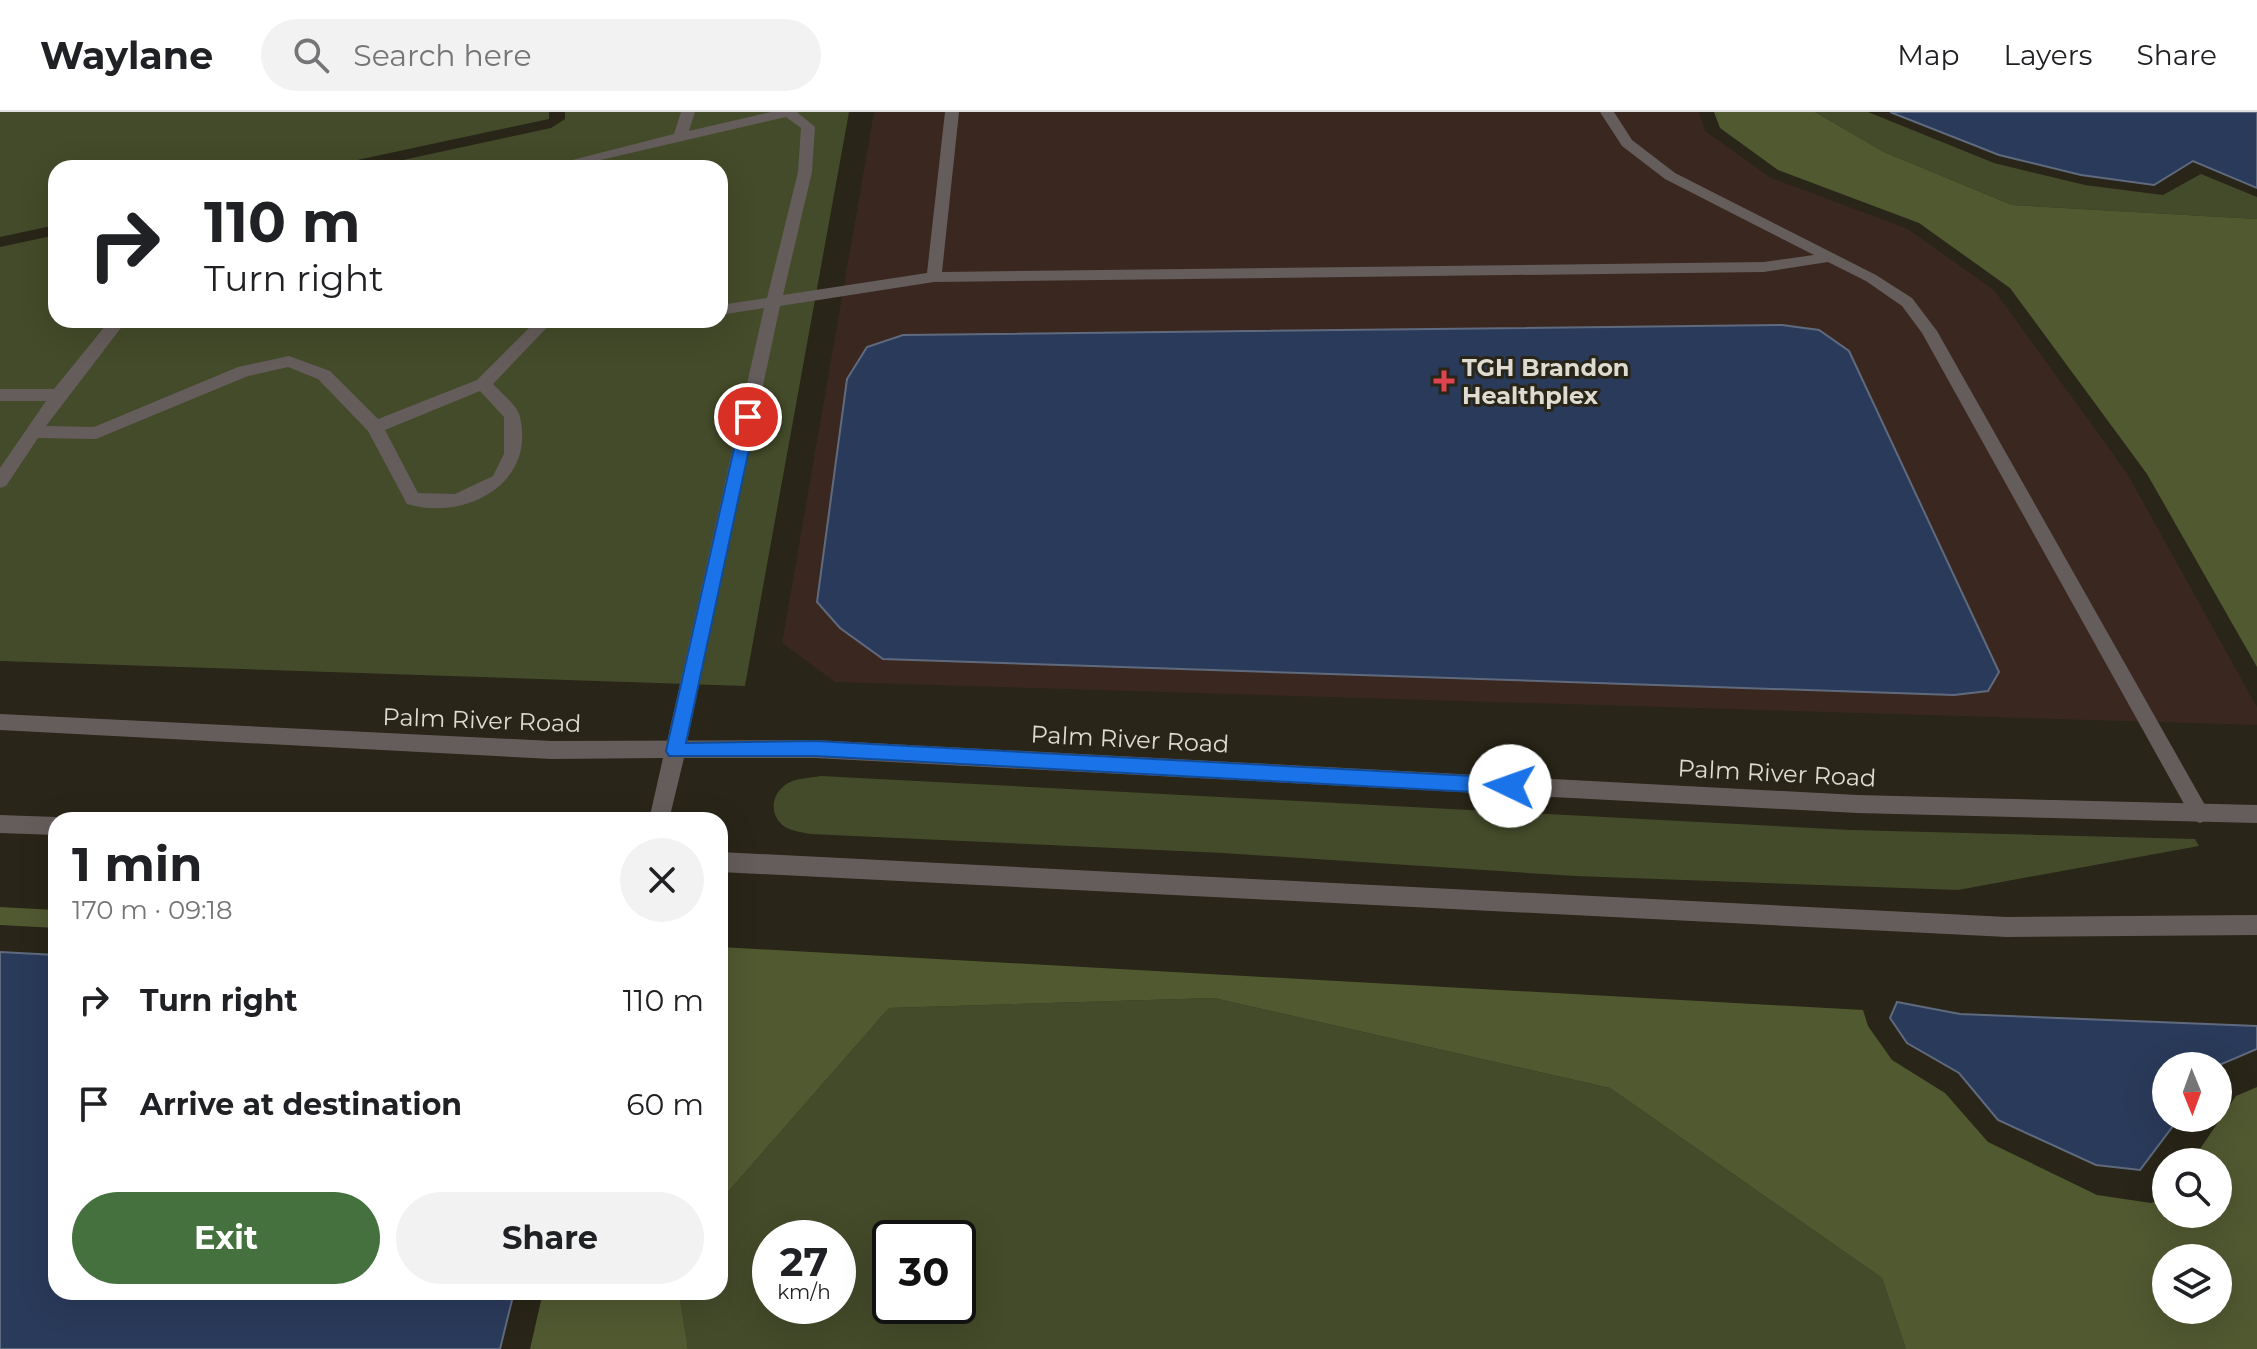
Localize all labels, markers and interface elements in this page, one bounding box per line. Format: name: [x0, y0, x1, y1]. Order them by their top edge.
search box: [261, 19, 821, 91]
text: Waylane: [40, 32, 213, 79]
icon: search: [289, 33, 333, 77]
text: Search here: [353, 37, 532, 74]
text: Map: [1897, 38, 1960, 72]
text: Layers: [2004, 38, 2093, 72]
text: Share: [2137, 38, 2217, 72]
text: 110 m: [204, 188, 361, 256]
icon: right: [72, 192, 176, 296]
text: Turn right: [204, 256, 384, 300]
place label: TGH Brandon Healthplex: [1462, 353, 1629, 410]
marker: TGH Brandon Healthplex: [1433, 370, 1455, 392]
pin: [714, 383, 782, 451]
icon: arrive: [726, 395, 770, 439]
street label: Palm River Road: [382, 702, 582, 738]
street label: Palm River Road: [1030, 719, 1230, 759]
position arrow: [1468, 744, 1552, 828]
street label: Palm River Road: [1677, 753, 1877, 793]
text: 1 min: [72, 835, 202, 893]
button: close: [620, 838, 704, 922]
text: 170 m · 09:18: [72, 894, 233, 926]
icon: right: [72, 978, 116, 1022]
text: Turn right: [140, 982, 297, 1019]
text: 110 m: [623, 982, 704, 1019]
north arrow: [2152, 1052, 2232, 1132]
map controls: [2152, 1052, 2232, 1324]
icon: arrive: [72, 1082, 116, 1126]
text: Arrive at destination: [140, 1086, 462, 1123]
text: 60 m: [626, 1086, 704, 1123]
button: search: [2152, 1148, 2232, 1228]
button: Exit: [72, 1192, 380, 1284]
button: Share: [396, 1192, 704, 1284]
speed limit sign: 30: [872, 1220, 976, 1324]
text: 27: [780, 1237, 828, 1286]
button: layers: [2152, 1244, 2232, 1324]
text: km/h: [777, 1280, 831, 1304]

